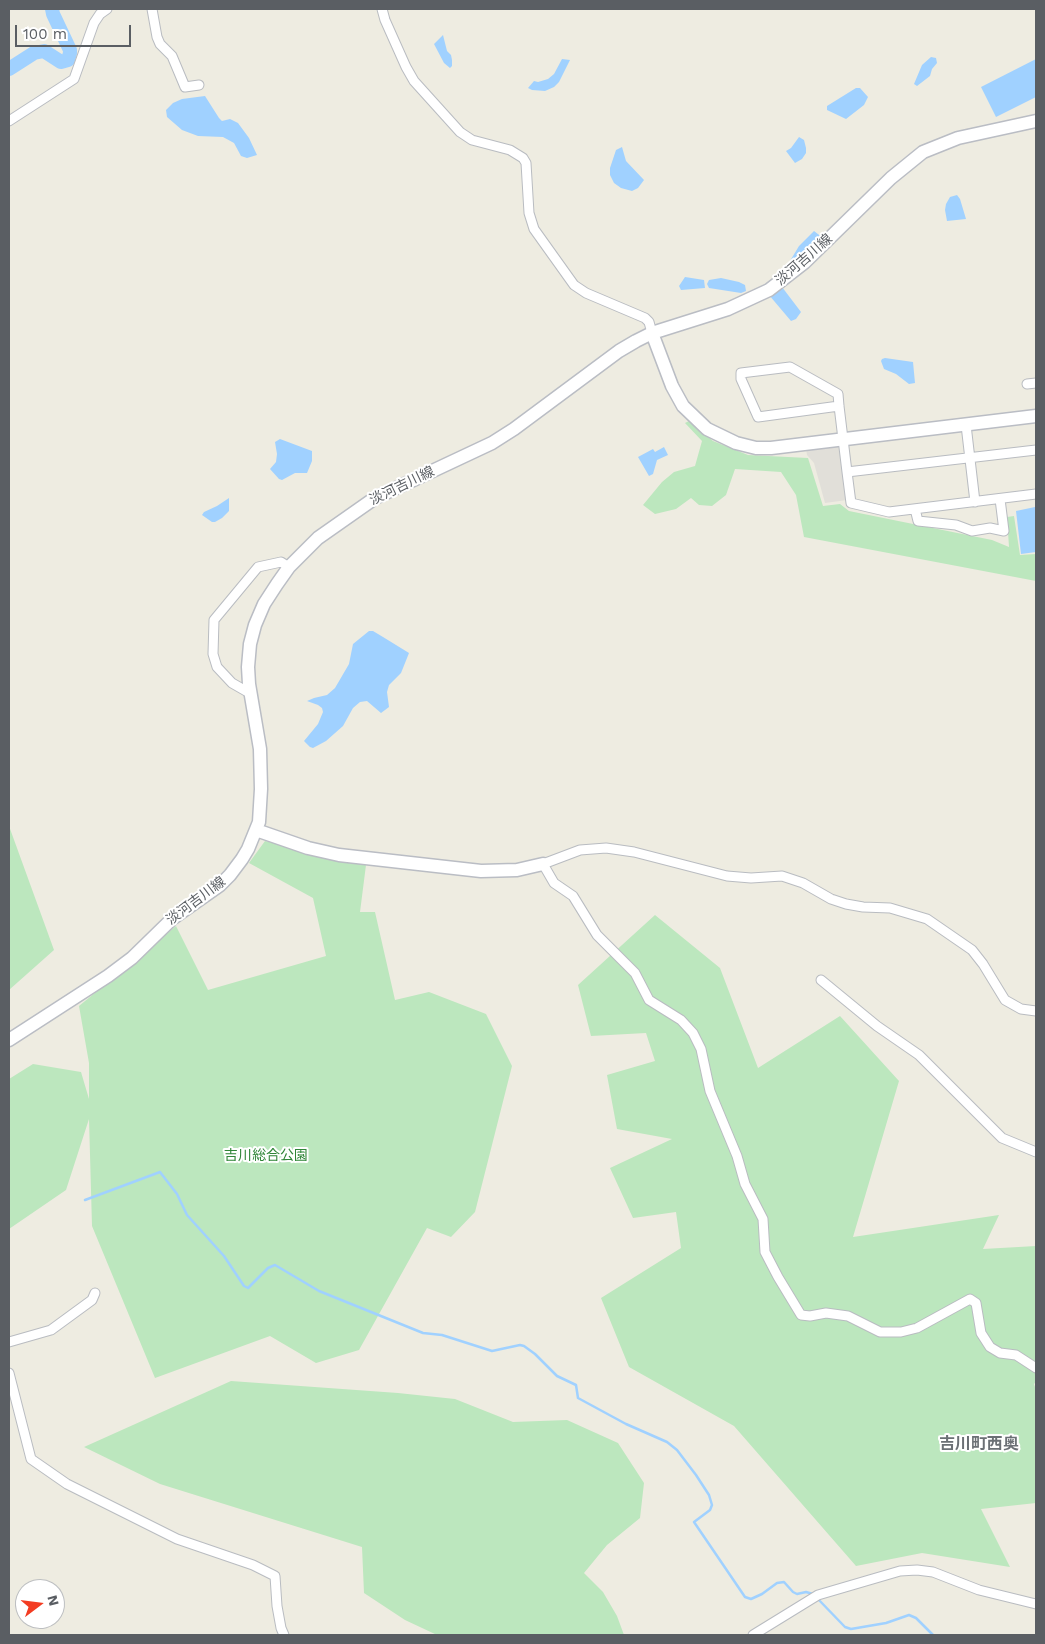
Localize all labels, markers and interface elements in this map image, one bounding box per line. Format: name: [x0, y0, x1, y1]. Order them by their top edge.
scale bar: [18, 15, 134, 47]
text: 100 m: [23, 25, 67, 43]
street label: 淡河吉川線: [772, 231, 836, 289]
street label: 淡河吉川線: [367, 463, 437, 509]
street label: 淡河吉川線: [163, 873, 229, 929]
park label: 吉川総合公園: [224, 1148, 308, 1164]
district label: 吉川町西奥: [939, 1434, 1019, 1454]
north arrow: [15, 1579, 65, 1629]
text: N: [44, 1593, 63, 1607]

